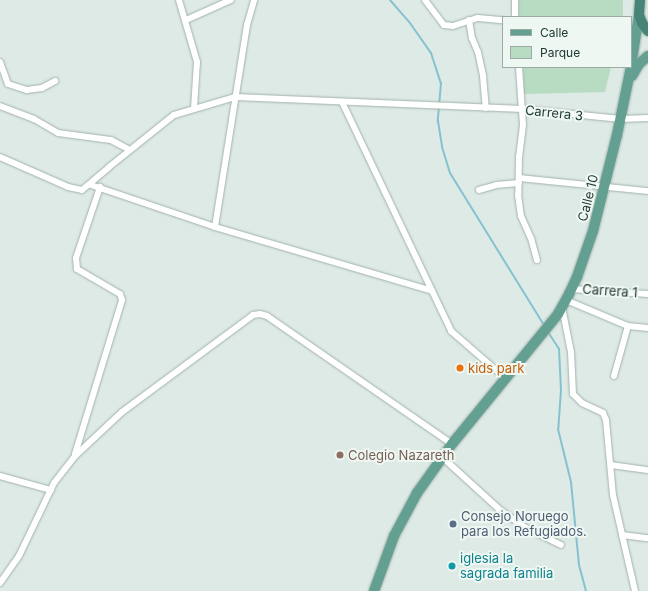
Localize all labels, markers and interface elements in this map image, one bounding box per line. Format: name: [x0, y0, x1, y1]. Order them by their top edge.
legend: [502, 16, 632, 68]
text: Calle: [540, 25, 568, 40]
text: Parque: [540, 45, 580, 60]
street label: Carrera 3: [524, 102, 584, 124]
street label: Calle 10: [575, 173, 601, 223]
street label: Carrera 1: [582, 281, 638, 301]
place label: kids park: [468, 360, 524, 376]
marker: kids park: [455, 363, 465, 373]
place label: Colegio Nazareth: [348, 447, 454, 463]
marker: Colegio Nazareth: [335, 450, 345, 460]
place label: Consejo Noruego para los Refugiados.: [461, 509, 587, 540]
marker: Consejo Noruego para los Refugiados.: [448, 519, 458, 529]
place label: iglesia la sagrada familia: [460, 551, 553, 582]
marker: iglesia la sagrada familia: [447, 561, 457, 571]

